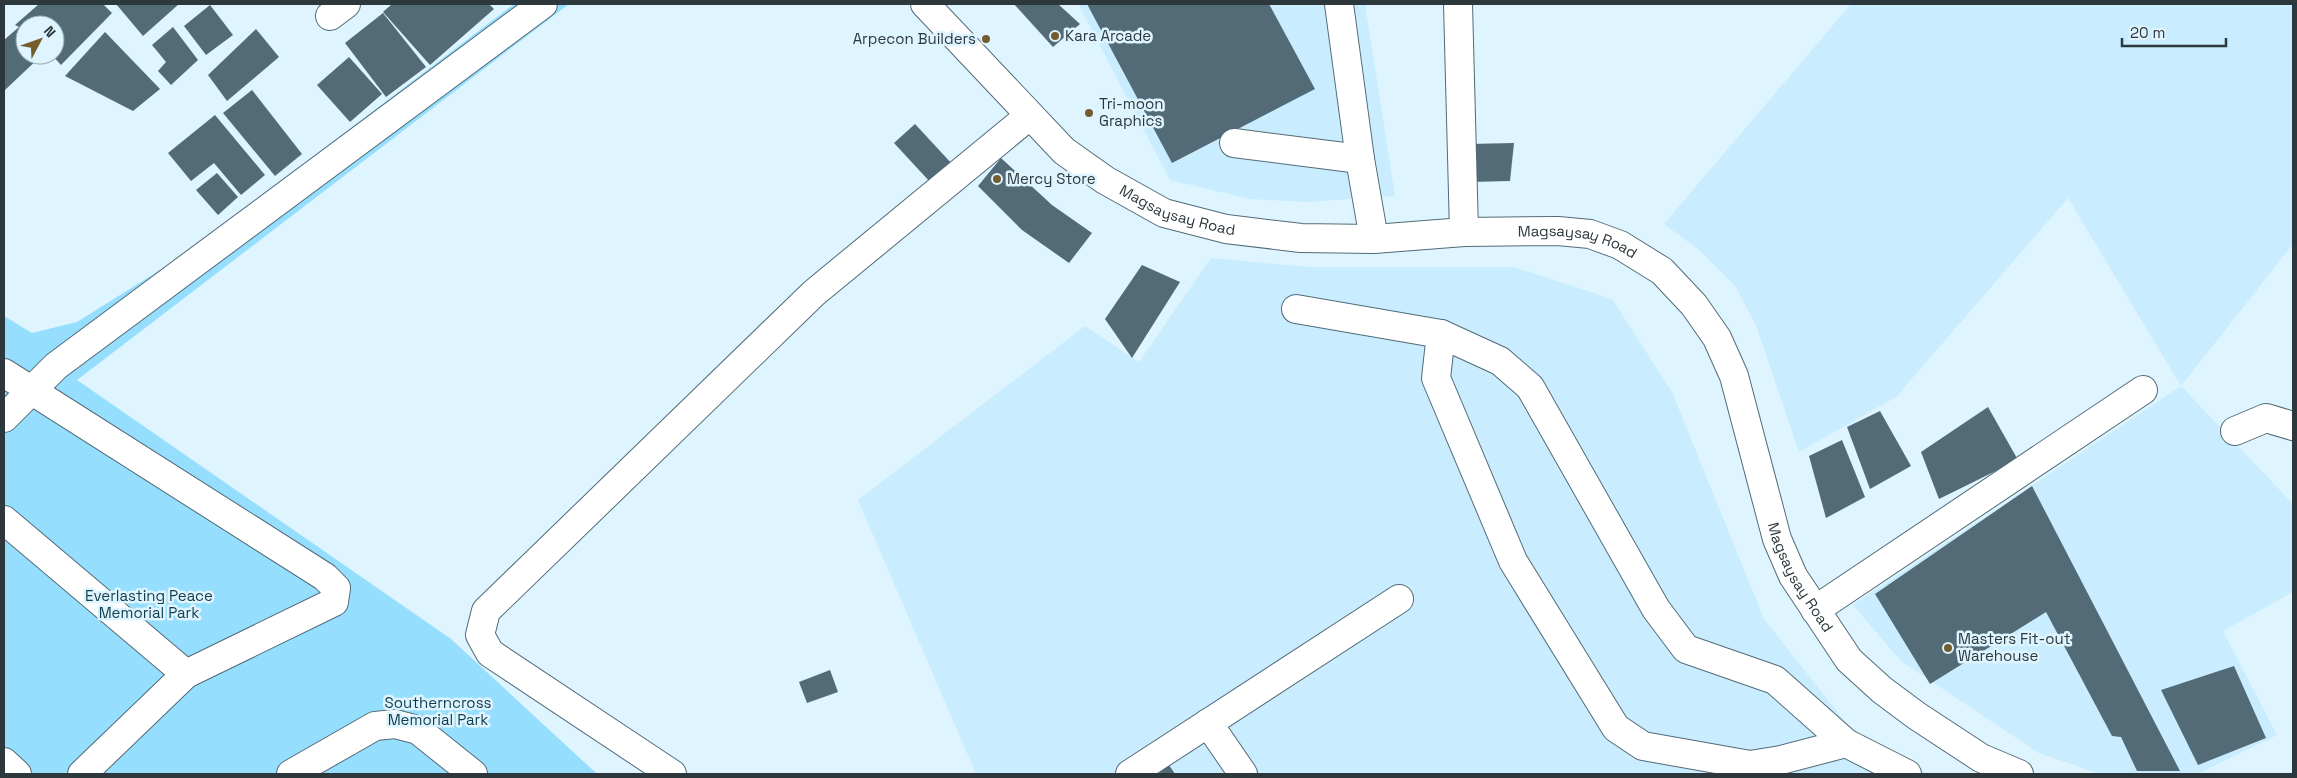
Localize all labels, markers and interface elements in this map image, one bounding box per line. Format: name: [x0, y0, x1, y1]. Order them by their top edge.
north arrow: [15, 15, 65, 65]
scale bar: [2122, 15, 2226, 47]
text: N: [40, 22, 60, 41]
text: 20 m: [2130, 23, 2165, 42]
place label: Kara Arcade: [1065, 26, 1151, 45]
place label: Arpecon Builders: [853, 29, 976, 48]
marker: Kara Arcade: [1049, 30, 1061, 42]
marker: Arpecon Builders: [980, 33, 992, 45]
place label: Tri-moon Graphics: [1099, 94, 1163, 130]
marker: Tri-moon Graphics: [1083, 107, 1095, 119]
place label: Mercy Store: [1007, 169, 1096, 188]
marker: Mercy Store: [991, 173, 1003, 185]
street label: Magsaysay Road: [1116, 180, 1236, 239]
street label: Magsaysay Road: [1518, 221, 1641, 262]
street label: Magsaysay Road: [1764, 520, 1838, 635]
park label: Everlasting Peace Memorial Park: [85, 586, 213, 622]
place label: Masters Fit-out Warehouse: [1958, 629, 2071, 665]
marker: Masters Fit-out Warehouse: [1942, 642, 1954, 654]
park label: Southerncross Memorial Park: [385, 693, 492, 729]

